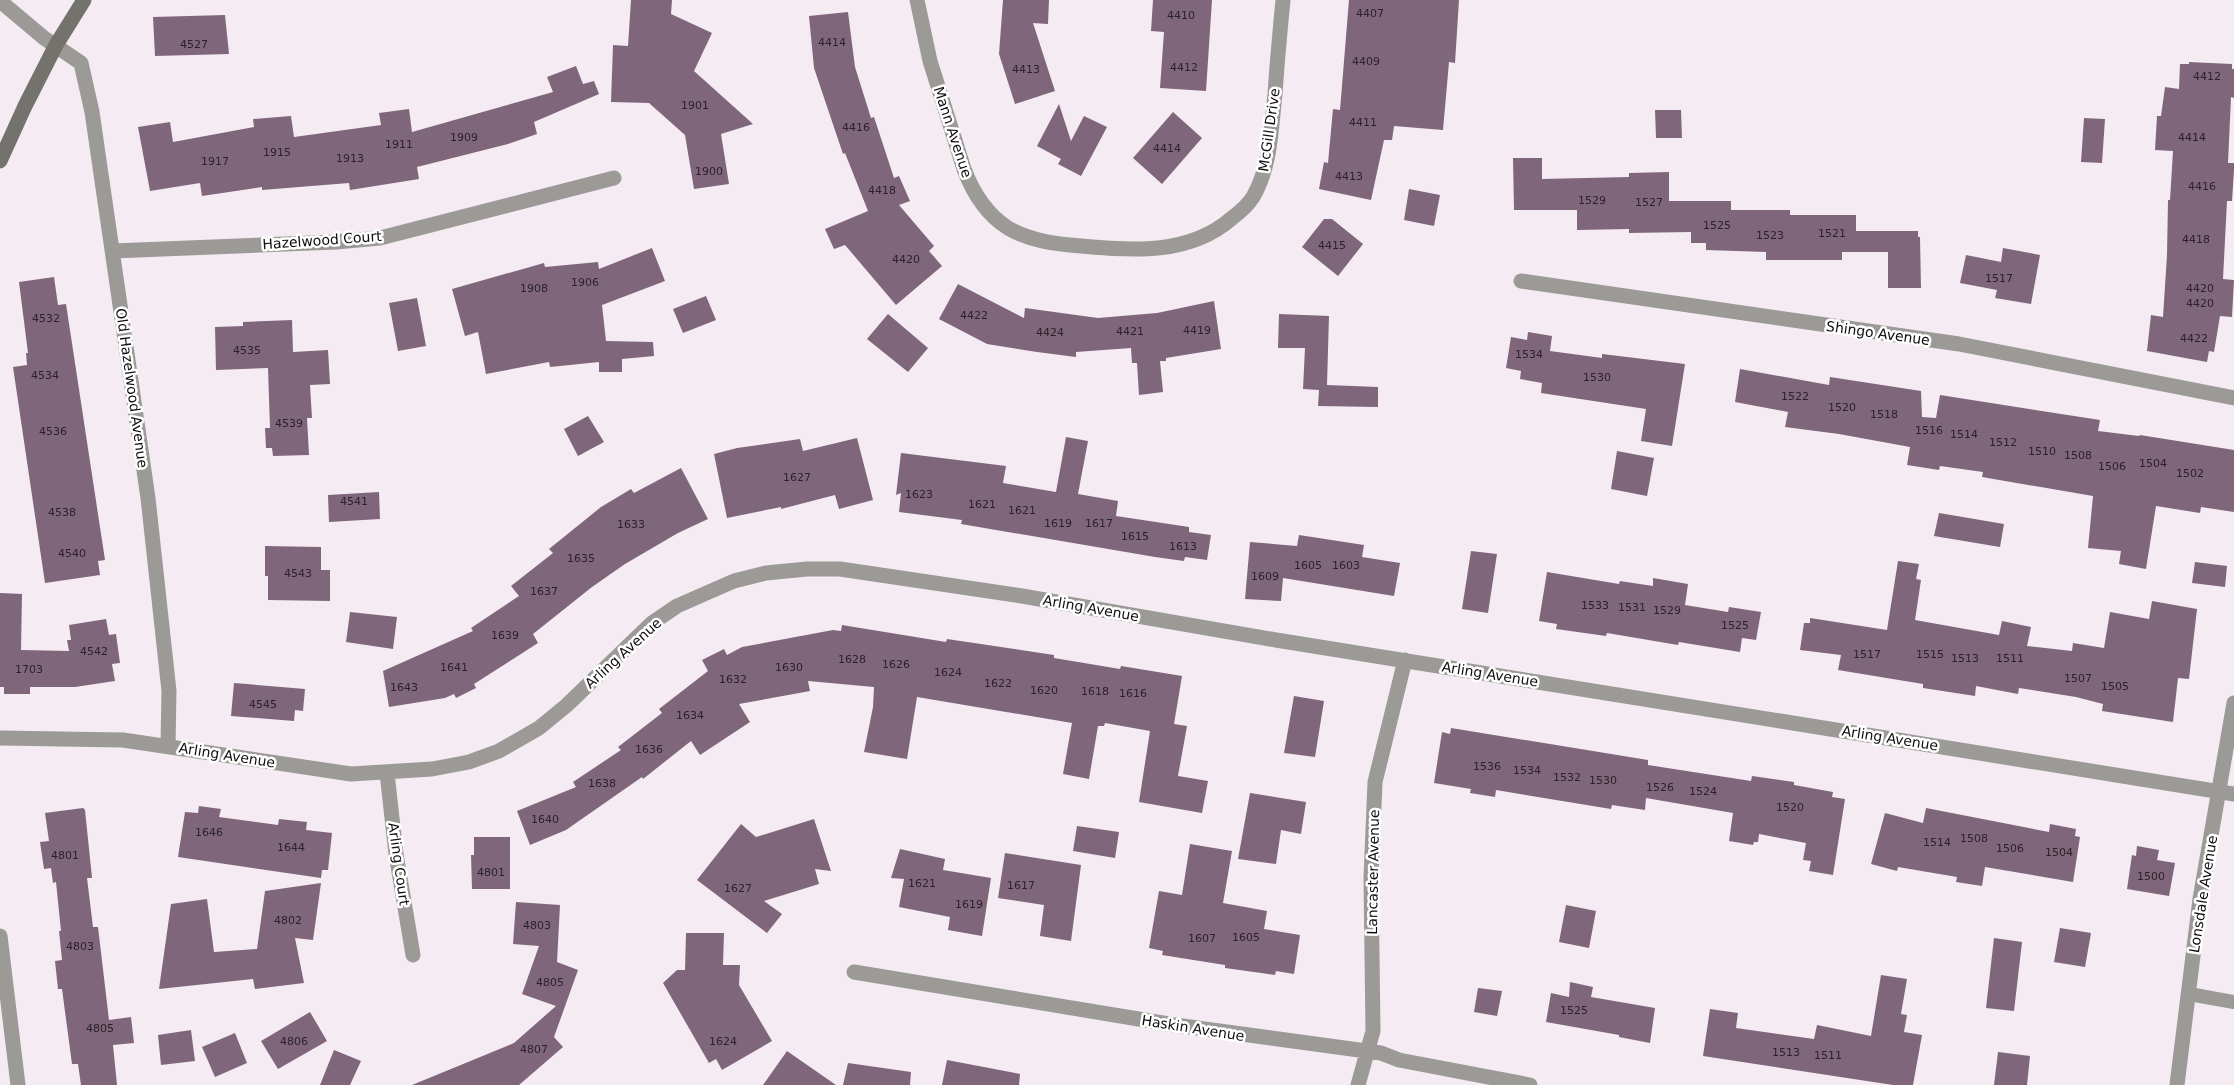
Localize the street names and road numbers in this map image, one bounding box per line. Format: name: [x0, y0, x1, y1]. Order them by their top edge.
street label: Mann Avenue: [931, 84, 975, 180]
street label: McGill Drive: [1255, 87, 1283, 173]
street label: Hazelwood Court: [262, 228, 383, 252]
street label: Old Hazelwood Avenue: [113, 307, 151, 469]
street label: Shingo Avenue: [1825, 318, 1931, 348]
street label: Arling Avenue: [1042, 592, 1140, 624]
street label: Arling Avenue: [581, 614, 665, 692]
street label: Arling Avenue: [1441, 658, 1539, 690]
street label: Arling Avenue: [1841, 722, 1939, 754]
street label: Arling Avenue: [178, 739, 276, 771]
street label: Lancaster Avenue: [1364, 809, 1382, 935]
street label: Arling Court: [385, 821, 413, 907]
street label: Lonsdale Avenue: [2186, 834, 2220, 954]
street label: Haskin Avenue: [1141, 1012, 1245, 1044]

